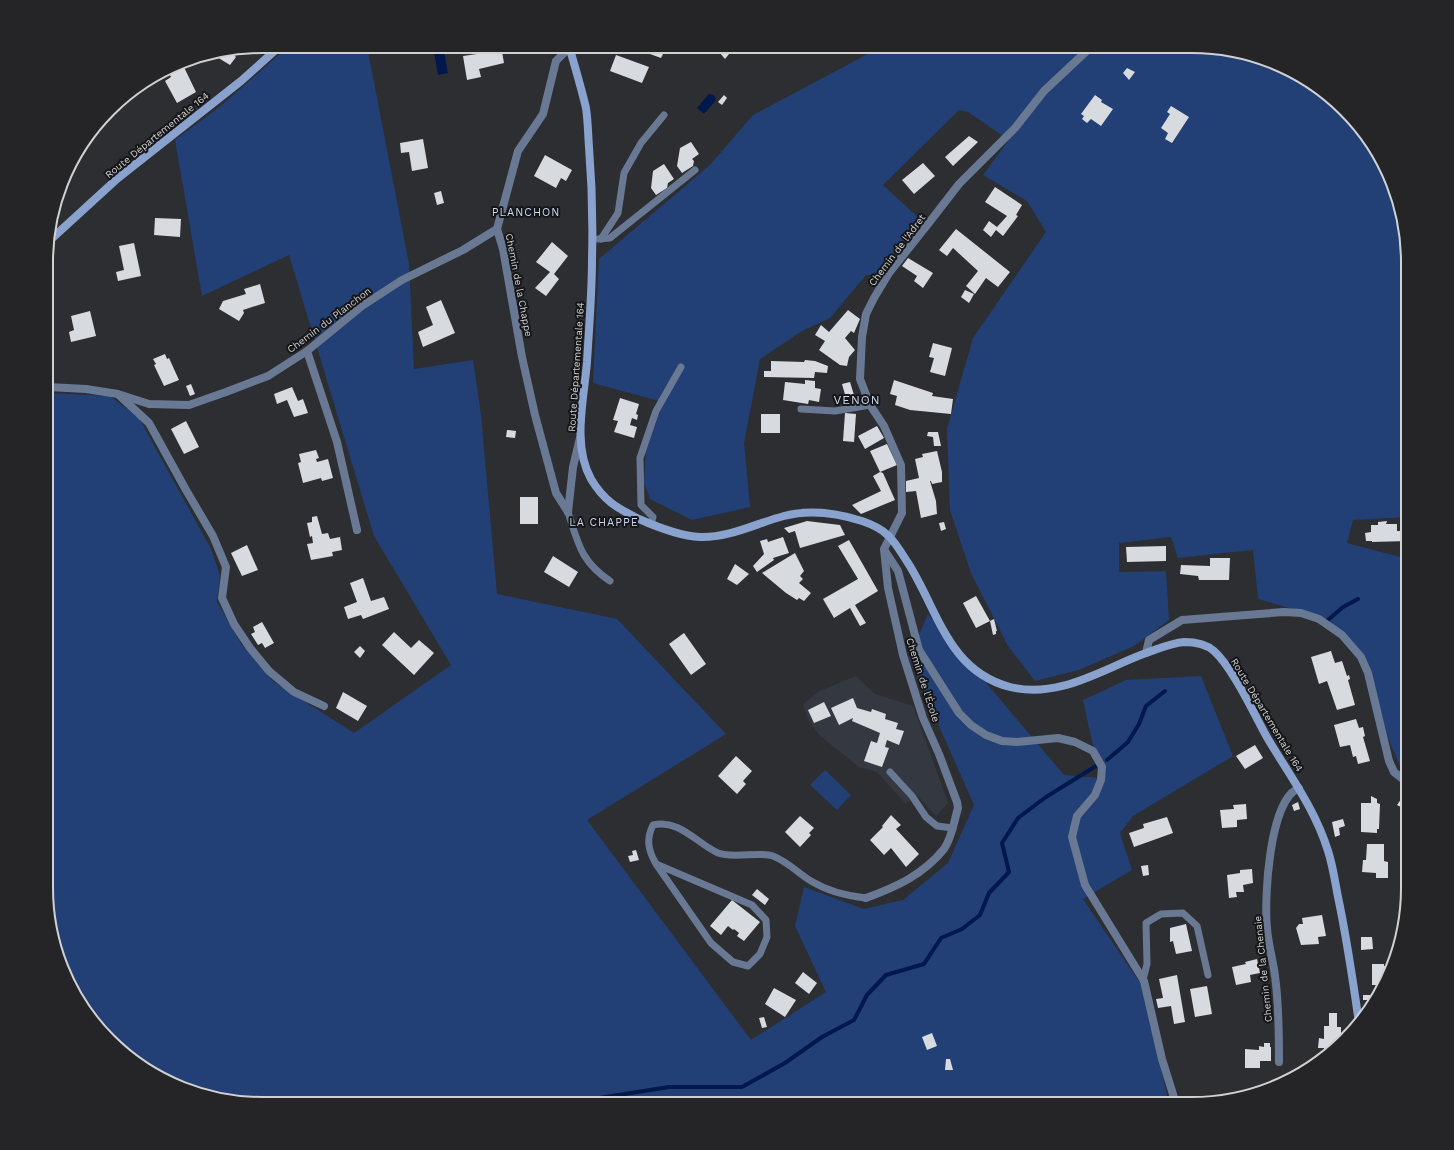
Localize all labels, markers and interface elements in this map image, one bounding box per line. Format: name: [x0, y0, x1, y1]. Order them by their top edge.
street label: Route Départementale 164: [103, 90, 211, 180]
district label: PLANCHON: [492, 206, 560, 219]
street label: Chemin de l'Adret: [867, 211, 928, 288]
street label: Chemin de la Chappe: [504, 232, 534, 338]
street label: Chemin du Planchon: [285, 285, 373, 355]
street label: Route Départementale 164: [566, 302, 586, 432]
district label: VENON: [833, 393, 881, 407]
district label: LA CHAPPE: [569, 516, 639, 529]
street label: Chemin de l'École: [904, 637, 942, 724]
street label: Route Départementale 164: [1229, 656, 1305, 774]
street label: Chemin de la Chenaie: [1252, 915, 1274, 1023]

